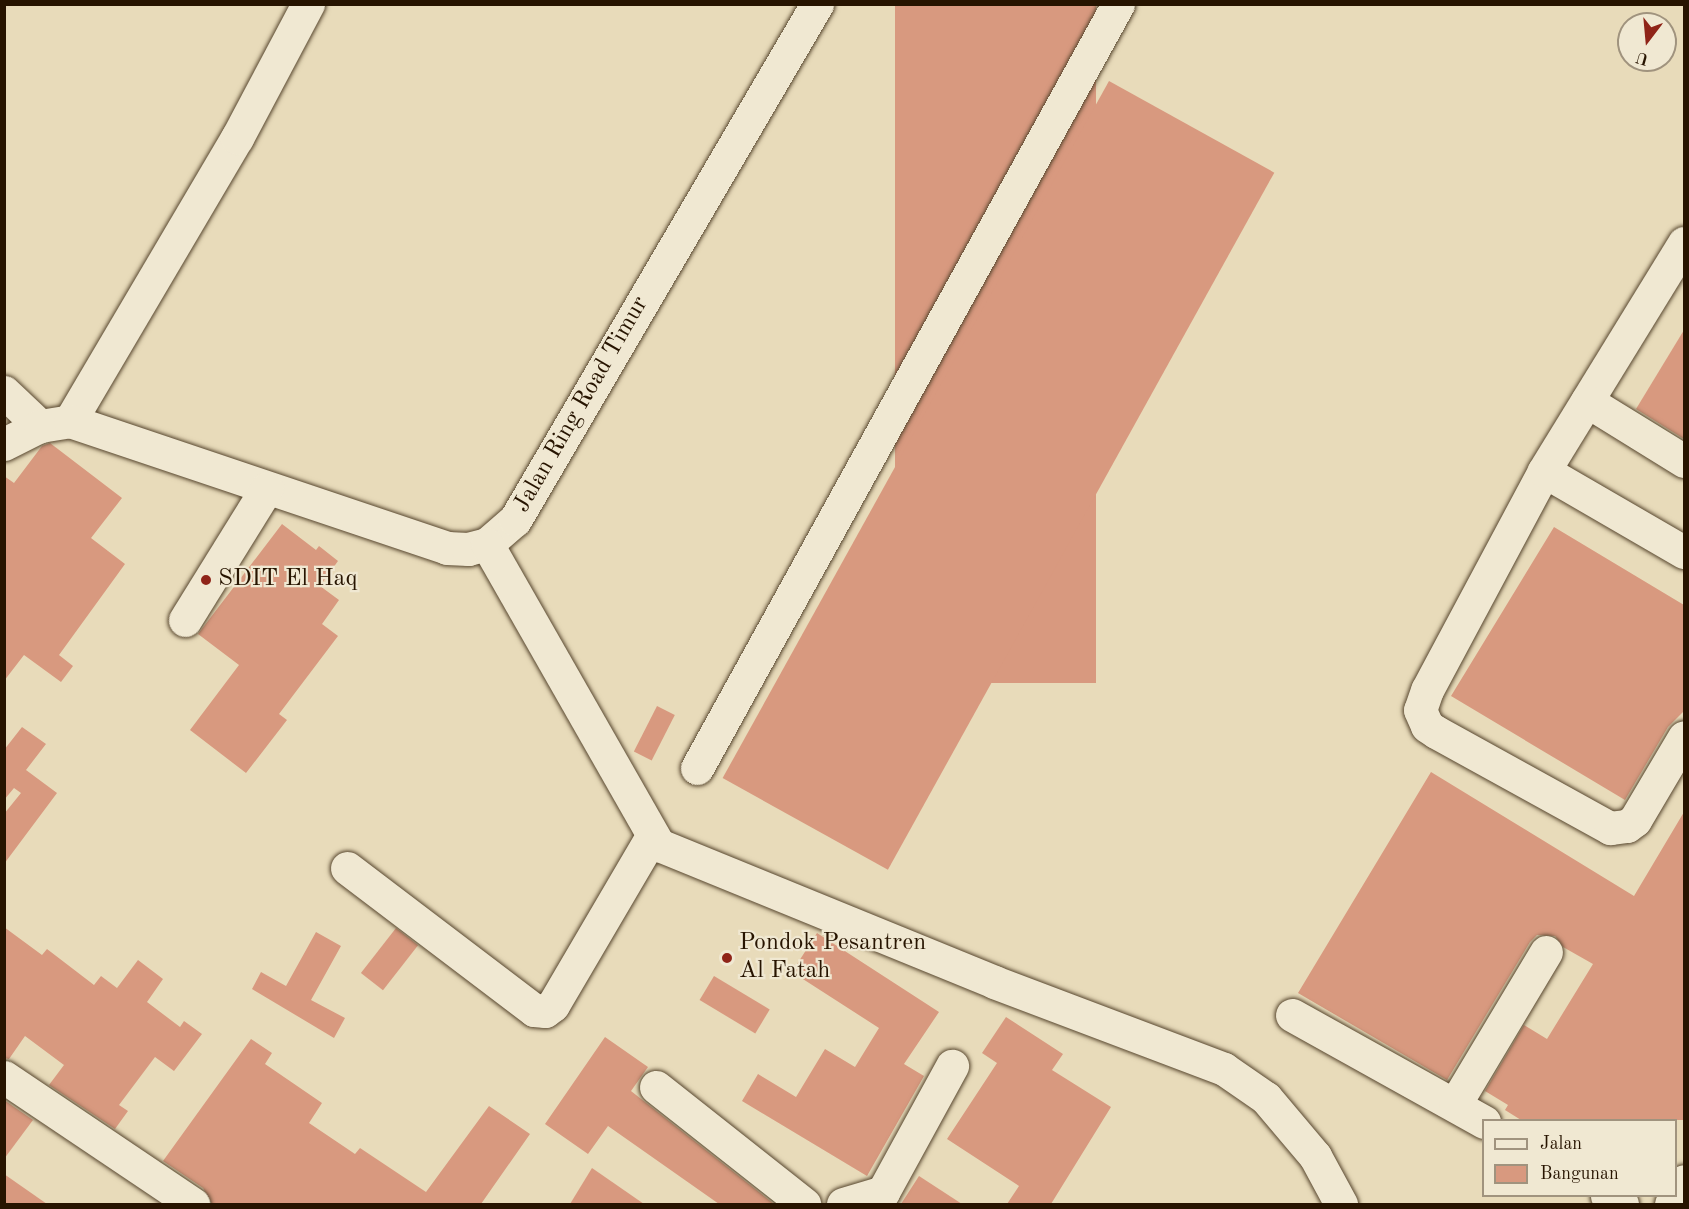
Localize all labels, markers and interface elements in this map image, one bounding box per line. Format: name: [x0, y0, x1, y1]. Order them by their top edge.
north arrow: [1617, 12, 1677, 72]
text: U: [1634, 48, 1651, 67]
street label: Jalan Ring Road Timur: [508, 292, 656, 518]
place label: SDIT El Haq: [218, 566, 357, 594]
marker: SDIT El Haq: [199, 573, 213, 587]
place label: Pondok Pesantren Al Fatah: [739, 930, 926, 986]
marker: Pondok Pesantren Al Fatah: [720, 951, 734, 965]
legend: [1482, 1119, 1677, 1197]
text: Jalan: [1540, 1135, 1582, 1153]
text: Bangunan: [1540, 1165, 1619, 1183]

